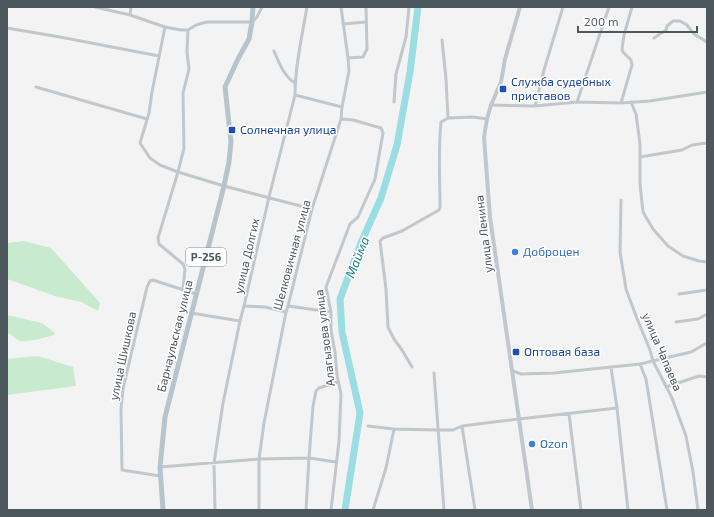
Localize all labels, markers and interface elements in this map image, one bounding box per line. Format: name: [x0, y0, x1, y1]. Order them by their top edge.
scale bar: [578, 8, 697, 34]
text: 200 m: [584, 14, 618, 28]
place label: Служба судебных приставов: [511, 74, 611, 102]
marker: Служба судебных приставов: [498, 84, 508, 94]
place label: Солнечная улица: [240, 122, 336, 137]
marker: Солнечная улица: [227, 125, 237, 135]
street label: улица Ленина: [471, 194, 496, 274]
street label: Шелковичная улица: [270, 198, 314, 312]
street label: улица Долгих: [231, 216, 263, 295]
water label: Майма: [341, 234, 373, 280]
place label: Доброцен: [523, 244, 579, 258]
marker: Доброцен: [510, 247, 520, 257]
road number: Р-256: [186, 248, 226, 266]
street label: Барнаульская улица: [153, 278, 196, 393]
street label: Алагызова улица: [311, 289, 338, 387]
street label: улица Шишкова: [106, 310, 139, 402]
street label: улица Чапаева: [639, 310, 686, 393]
place label: Оптовая база: [524, 344, 600, 358]
marker: Оптовая база: [511, 347, 521, 357]
place label: Ozon: [540, 436, 568, 450]
marker: Ozon: [527, 439, 537, 449]

